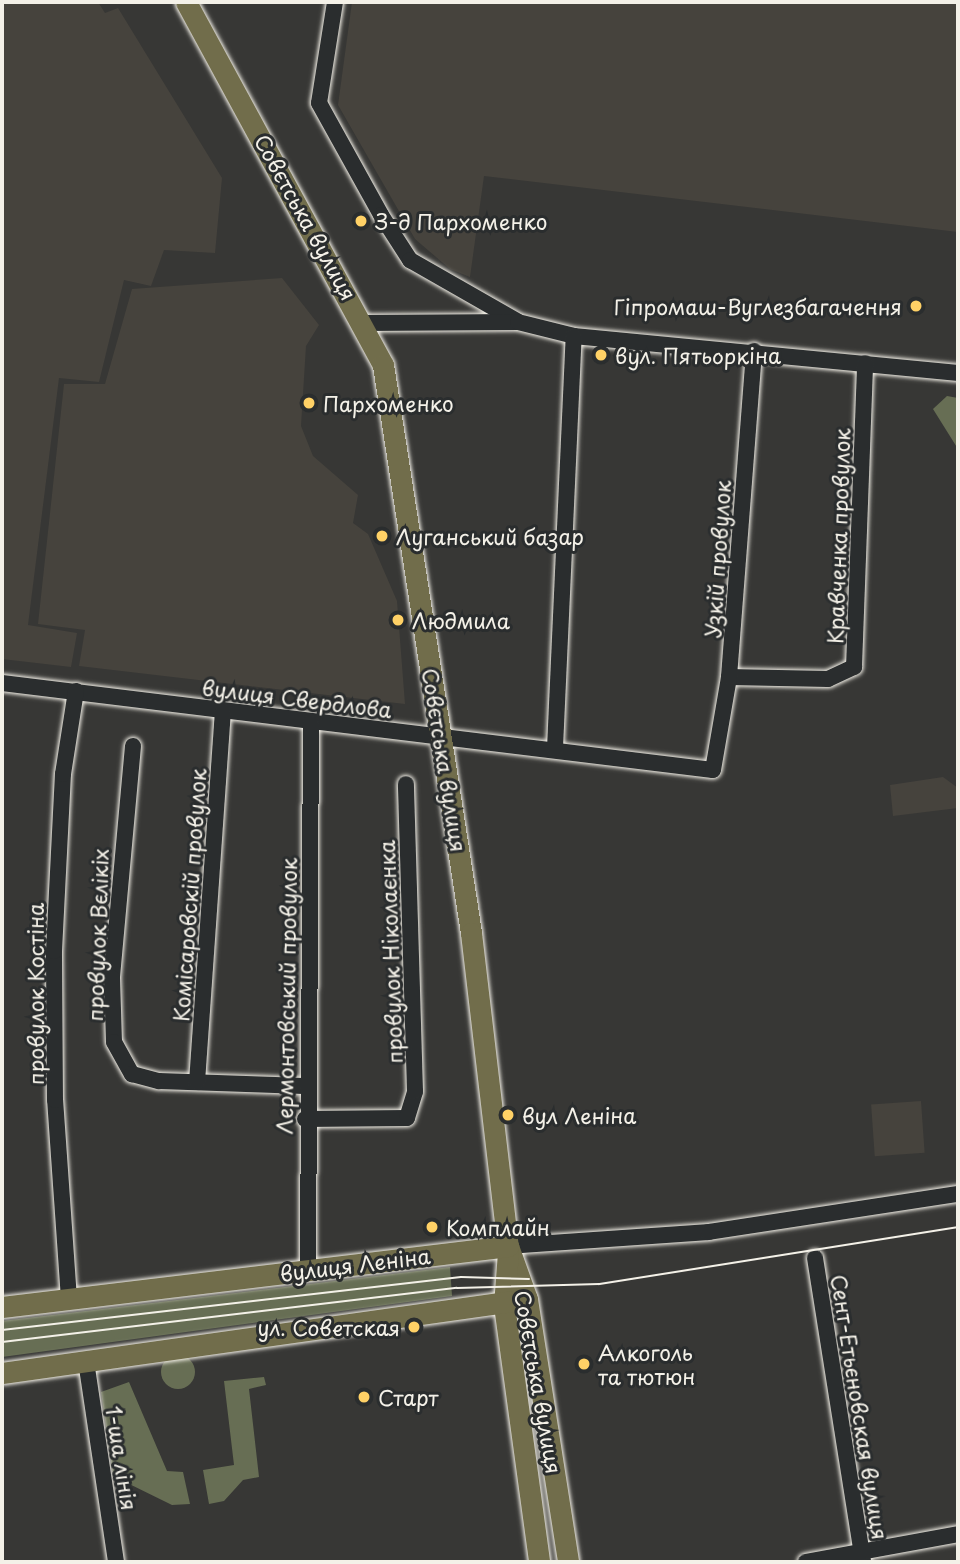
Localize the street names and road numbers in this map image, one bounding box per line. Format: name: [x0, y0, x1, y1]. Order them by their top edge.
street label: Совєтська вулиця: [250, 129, 362, 305]
street label: Кравченка провулок: [822, 427, 854, 645]
street label: Узкій провулок: [699, 479, 735, 639]
street label: Совєтська вулиця: [418, 666, 472, 854]
street label: вулиця Свердлова: [200, 674, 394, 722]
street label: Комісаровскій провулок: [168, 768, 210, 1022]
street label: провулок Ніколаєнка: [373, 840, 407, 1064]
street label: провулок Вєлікіх: [81, 848, 113, 1022]
street label: Лермонтовський провулок: [271, 858, 301, 1134]
street label: провулок Костіна: [22, 903, 48, 1085]
street label: вулиця Леніна: [278, 1242, 432, 1286]
street label: Сент-Етьєновская вулиця: [827, 1272, 893, 1542]
street label: Совєтська вулиця: [510, 1288, 568, 1476]
street label: 1-ша лінія: [101, 1404, 143, 1512]

